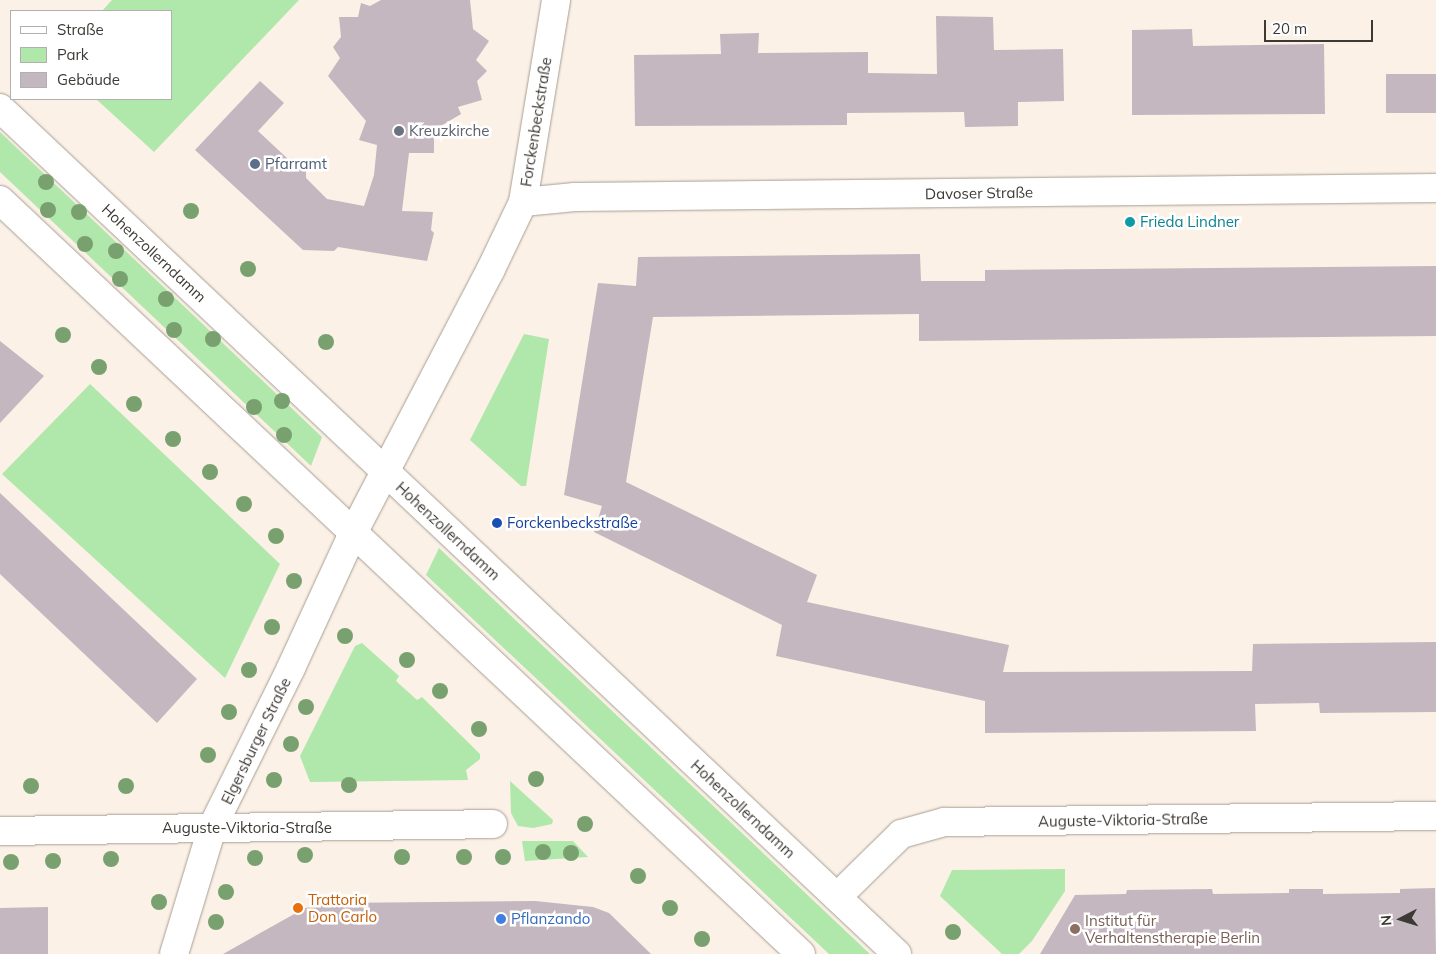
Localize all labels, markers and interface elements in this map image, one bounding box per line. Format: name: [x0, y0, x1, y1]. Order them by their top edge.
legend: [10, 10, 172, 100]
scale bar: [1266, 10, 1375, 42]
text: 20 m: [1272, 19, 1307, 38]
text: Straße: [57, 20, 104, 39]
text: Park: [57, 45, 89, 64]
street label: Forckenbeckstraße: [517, 56, 555, 188]
text: Gebäude: [57, 70, 120, 89]
place label: Kreuzkirche: [409, 122, 489, 140]
marker: Kreuzkirche: [393, 125, 405, 137]
place label: Pfarramt: [265, 155, 327, 173]
marker: Pfarramt: [249, 158, 261, 170]
street label: Davoser Straße: [925, 183, 1033, 203]
street label: Hohenzollerndamm: [98, 200, 210, 306]
place label: Frieda Lindner: [1140, 213, 1239, 231]
marker: Frieda Lindner: [1124, 216, 1136, 228]
street label: Hohenzollerndamm: [392, 478, 504, 584]
place label: Forckenbeckstraße: [507, 514, 638, 532]
marker: Forckenbeckstraße: [491, 517, 503, 529]
street label: Elgersburger Straße: [218, 675, 294, 807]
street label: Hohenzollerndamm: [687, 756, 799, 862]
street label: Auguste-Viktoria-Straße: [1038, 810, 1208, 830]
street label: Auguste-Viktoria-Straße: [162, 819, 332, 837]
place label: Trattoria Don Carlo: [308, 890, 377, 925]
north arrow: [1376, 894, 1426, 944]
marker: Trattoria Don Carlo: [292, 902, 304, 914]
place label: Pflanzando: [511, 910, 590, 928]
place label: Institut für Verhaltenstherapie Berlin: [1085, 911, 1260, 946]
marker: Pflanzando: [495, 913, 507, 925]
text: N: [1377, 914, 1395, 926]
marker: Institut für Verhaltenstherapie Berlin: [1069, 923, 1081, 935]

